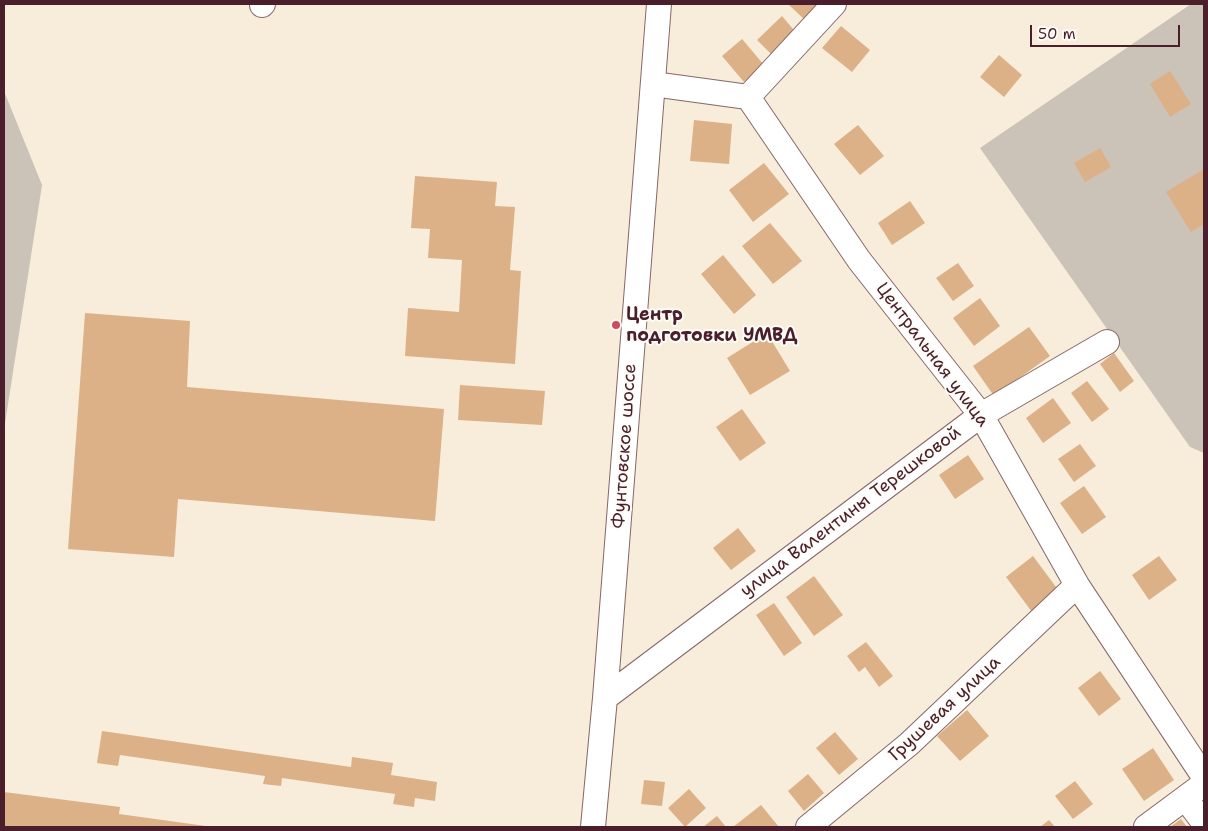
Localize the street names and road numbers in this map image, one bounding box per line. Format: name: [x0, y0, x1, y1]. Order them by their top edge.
street label: Центральная улица: [871, 279, 993, 431]
street label: Фунтовское шоссе: [608, 363, 642, 529]
street label: улица Валентины Терешковой: [736, 422, 966, 602]
street label: Грушевая улица: [885, 652, 1005, 766]

